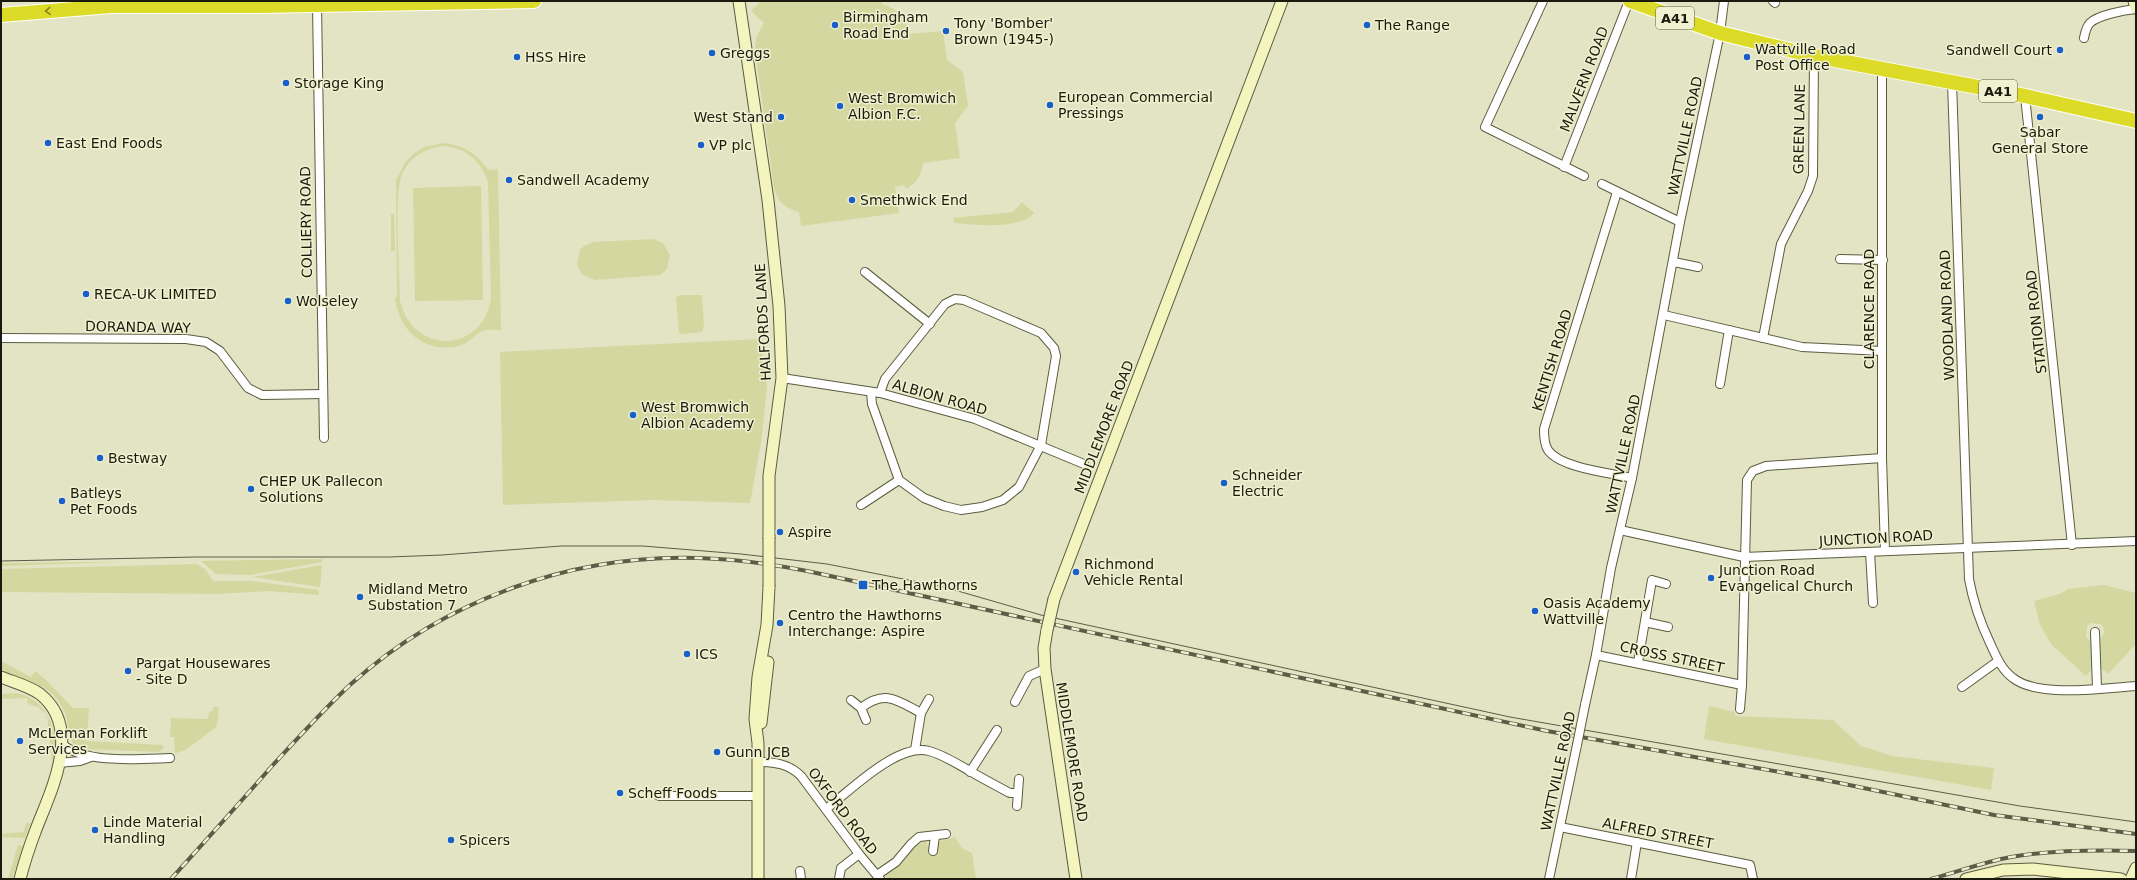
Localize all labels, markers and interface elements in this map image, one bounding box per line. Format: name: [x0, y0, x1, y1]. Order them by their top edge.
one-way arrow: [45, 6, 51, 15]
road number: A41: [1656, 7, 1694, 29]
place label: Birmingham Road End: [843, 9, 928, 41]
place label: Tony 'Bomber' Brown (1945-): [953, 15, 1054, 47]
place label: The Range: [1374, 17, 1450, 33]
marker: Birmingham Road End: [830, 20, 840, 30]
marker: The Range: [1362, 20, 1372, 30]
street label: MALVERN ROAD: [1556, 24, 1612, 134]
marker: Tony 'Bomber' Brown (1945-): [941, 26, 951, 36]
place label: Wattville Road Post Office: [1755, 41, 1856, 73]
place label: Sandwell Court: [1946, 42, 2053, 58]
place label: Greggs: [720, 45, 770, 61]
marker: Sandwell Court: [2055, 45, 2065, 55]
marker: Greggs: [707, 48, 717, 58]
place label: HSS Hire: [525, 49, 586, 65]
marker: HSS Hire: [512, 52, 522, 62]
marker: Wattville Road Post Office: [1742, 52, 1752, 62]
place label: Storage King: [294, 75, 384, 91]
street label: WATTVILLE ROAD: [1665, 75, 1705, 197]
marker: Storage King: [281, 78, 291, 88]
road number: A41: [1979, 80, 2017, 102]
street label: GREEN LANE: [1790, 84, 1808, 174]
place label: European Commercial Pressings: [1058, 89, 1213, 121]
place label: West Bromwich Albion F.C.: [848, 90, 956, 122]
marker: European Commercial Pressings: [1045, 100, 1055, 110]
marker: West Bromwich Albion F.C.: [835, 101, 845, 111]
place label: West Stand: [693, 109, 773, 125]
marker: West Stand: [776, 112, 786, 122]
marker: Sabar General Store: [2035, 112, 2045, 122]
place label: Sabar General Store: [1992, 124, 2088, 156]
place label: East End Foods: [56, 135, 163, 151]
place label: VP plc: [709, 137, 752, 153]
marker: East End Foods: [43, 138, 53, 148]
marker: VP plc: [696, 140, 706, 150]
street label: COLLIERY ROAD: [297, 166, 315, 278]
place label: Sandwell Academy: [517, 172, 650, 188]
marker: Sandwell Academy: [504, 175, 514, 185]
place label: Smethwick End: [860, 192, 968, 208]
marker: Smethwick End: [847, 195, 857, 205]
street label: CLARENCE ROAD: [1861, 249, 1877, 369]
street label: WOODLAND ROAD: [1937, 249, 1957, 381]
street label: HALFORDS LANE: [752, 263, 774, 381]
street label: STATION ROAD: [2023, 269, 2049, 375]
place label: RECA-UK LIMITED: [94, 286, 217, 302]
marker: RECA-UK LIMITED: [81, 289, 91, 299]
place label: Wolseley: [296, 293, 358, 309]
marker: Wolseley: [283, 296, 293, 306]
street label: KENTISH ROAD: [1529, 307, 1575, 413]
street label: DORANDA WAY: [85, 318, 191, 336]
street label: MIDDLEMORE ROAD: [1071, 358, 1137, 496]
street label: ALBION ROAD: [891, 376, 989, 418]
street label: WATTVILLE ROAD: [1603, 393, 1643, 515]
place label: West Bromwich Albion Academy: [641, 399, 754, 431]
marker: West Bromwich Albion Academy: [628, 410, 638, 420]
place label: Bestway: [108, 450, 167, 466]
marker: Bestway: [95, 453, 105, 463]
place label: Schneider Electric: [1232, 467, 1302, 499]
place label: CHEP UK Pallecon Solutions: [259, 473, 383, 505]
marker: Schneider Electric: [1219, 478, 1229, 488]
marker: CHEP UK Pallecon Solutions: [246, 484, 256, 494]
place label: Batleys Pet Foods: [70, 485, 137, 517]
marker: Batleys Pet Foods: [57, 496, 67, 506]
place label: Aspire: [788, 524, 832, 540]
marker: Aspire: [775, 527, 785, 537]
street label: JUNCTION ROAD: [1818, 527, 1933, 549]
place label: Richmond Vehicle Rental: [1084, 556, 1183, 588]
place label: Junction Road Evangelical Church: [1718, 562, 1853, 594]
marker: Richmond Vehicle Rental: [1071, 567, 1081, 577]
marker: Junction Road Evangelical Church: [1706, 573, 1716, 583]
place label: The Hawthorns: [871, 577, 978, 593]
marker: The Hawthorns: [857, 579, 869, 591]
place label: Midland Metro Substation 7: [368, 581, 468, 613]
marker: Midland Metro Substation 7: [355, 592, 365, 602]
place label: Oasis Academy Wattville: [1543, 595, 1651, 627]
marker: Oasis Academy Wattville: [1530, 606, 1540, 616]
place label: Centro the Hawthorns Interchange: Aspire: [788, 607, 942, 639]
marker: Centro the Hawthorns Interchange: Aspire: [775, 618, 785, 628]
street label: CROSS STREET: [1618, 638, 1726, 676]
place label: ICS: [695, 646, 718, 662]
marker: ICS: [682, 649, 692, 659]
place label: Pargat Housewares - Site D: [136, 655, 271, 687]
marker: Pargat Housewares - Site D: [123, 666, 133, 676]
street label: MIDDLEMORE ROAD: [1053, 681, 1091, 823]
street label: WATTVILLE ROAD: [1538, 710, 1578, 832]
place label: McLeman Forklift Services: [28, 725, 148, 757]
marker: McLeman Forklift Services: [15, 736, 25, 746]
place label: Gunn JCB: [725, 744, 790, 760]
marker: Gunn JCB: [712, 747, 722, 757]
street label: OXFORD ROAD: [805, 764, 881, 858]
place label: Scheff Foods: [628, 785, 717, 801]
marker: Scheff Foods: [615, 788, 625, 798]
place label: Linde Material Handling: [103, 814, 202, 846]
street label: ALFRED STREET: [1601, 814, 1715, 852]
marker: Linde Material Handling: [90, 825, 100, 835]
place label: Spicers: [459, 832, 510, 848]
marker: Spicers: [446, 835, 456, 845]

